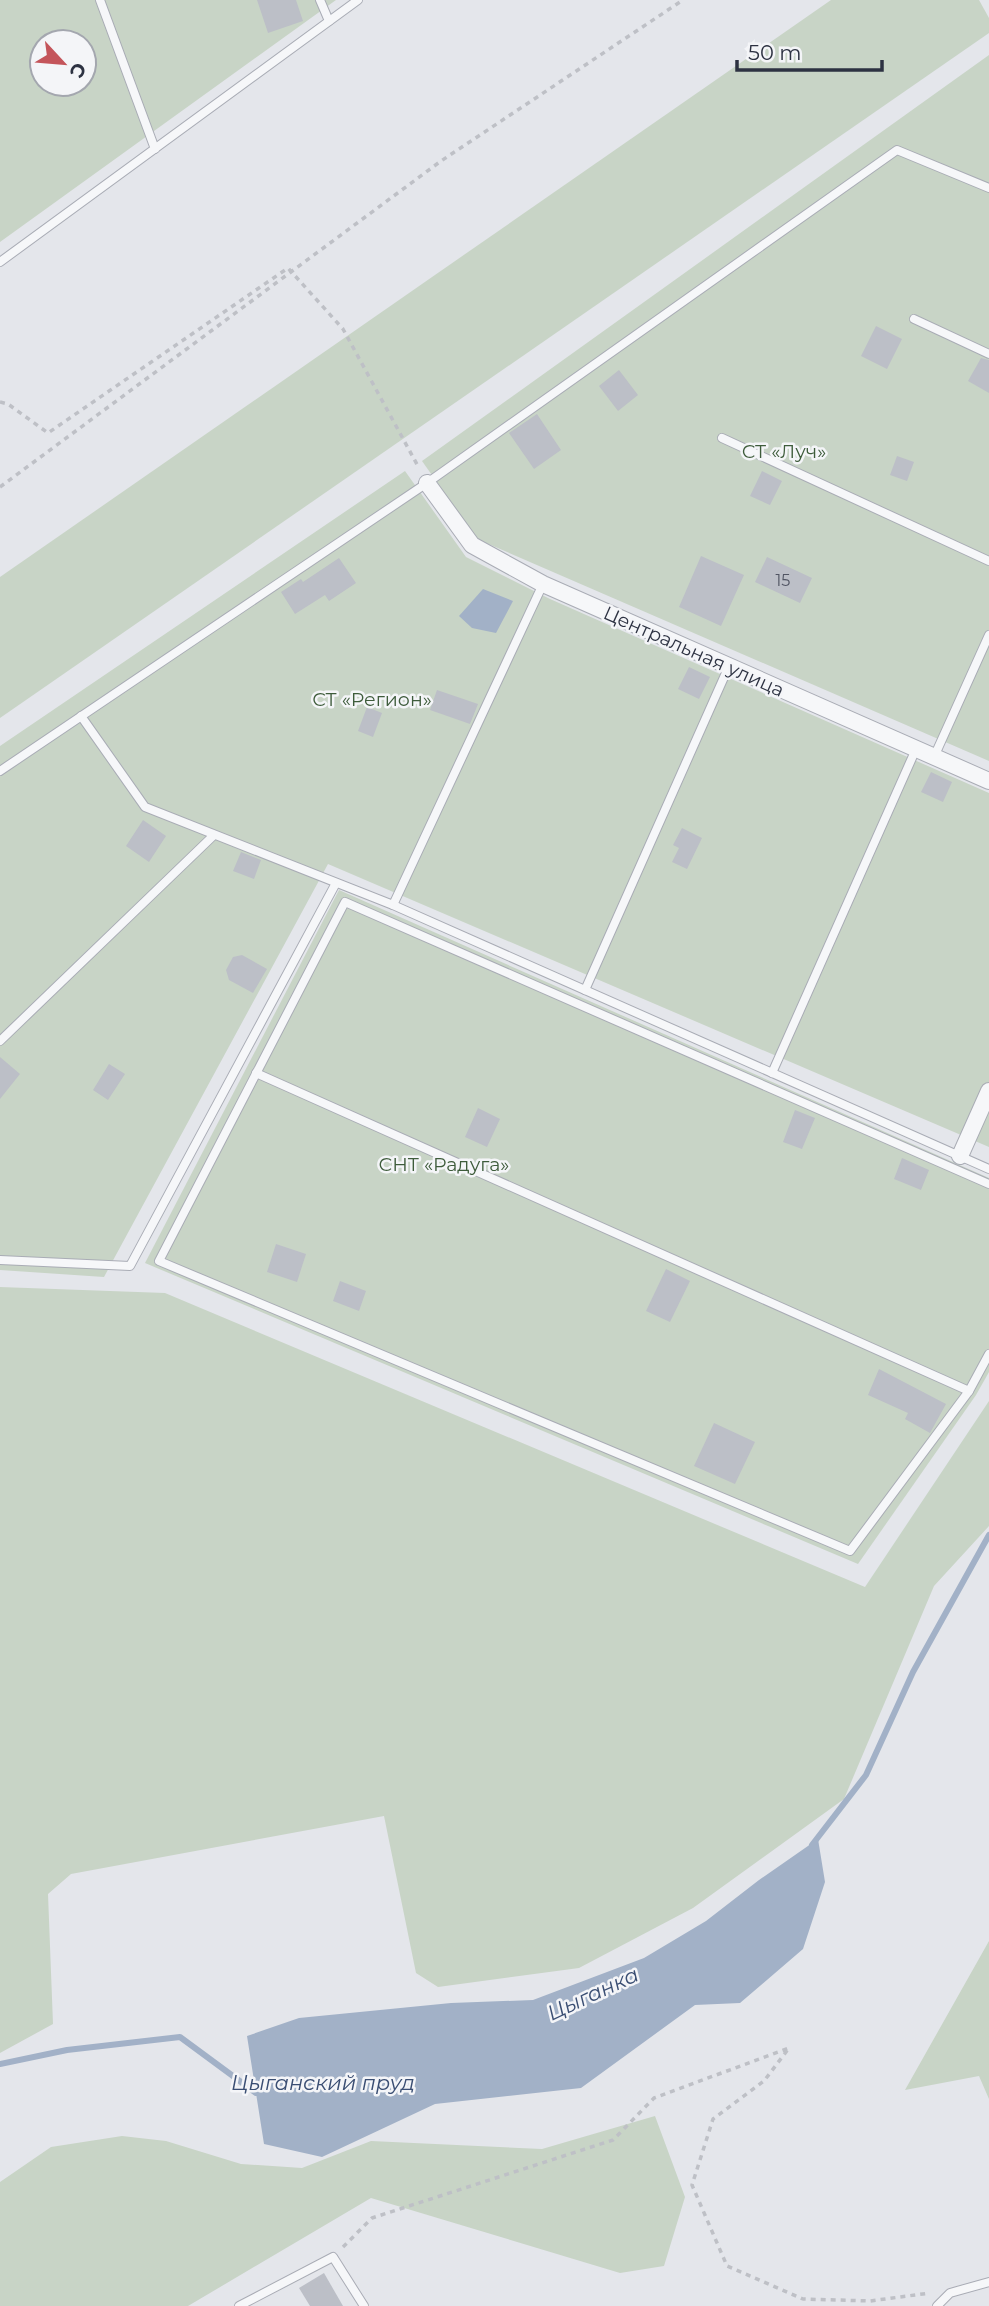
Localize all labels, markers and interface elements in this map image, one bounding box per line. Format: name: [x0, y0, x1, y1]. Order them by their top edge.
north arrow: [28, 28, 98, 98]
scale bar: [737, 28, 882, 72]
text: 50 m: [748, 40, 802, 65]
text: С: [64, 59, 91, 82]
park label: СТ «Луч»: [742, 440, 826, 463]
house number: 15: [776, 571, 790, 590]
street label: Центральная улица: [600, 601, 788, 702]
park label: СТ «Регион»: [312, 688, 432, 711]
park label: СНТ «Радуга»: [379, 1153, 509, 1176]
water label: Цыганка: [543, 1961, 643, 2026]
water label: Цыганский пруд: [231, 2070, 415, 2095]

